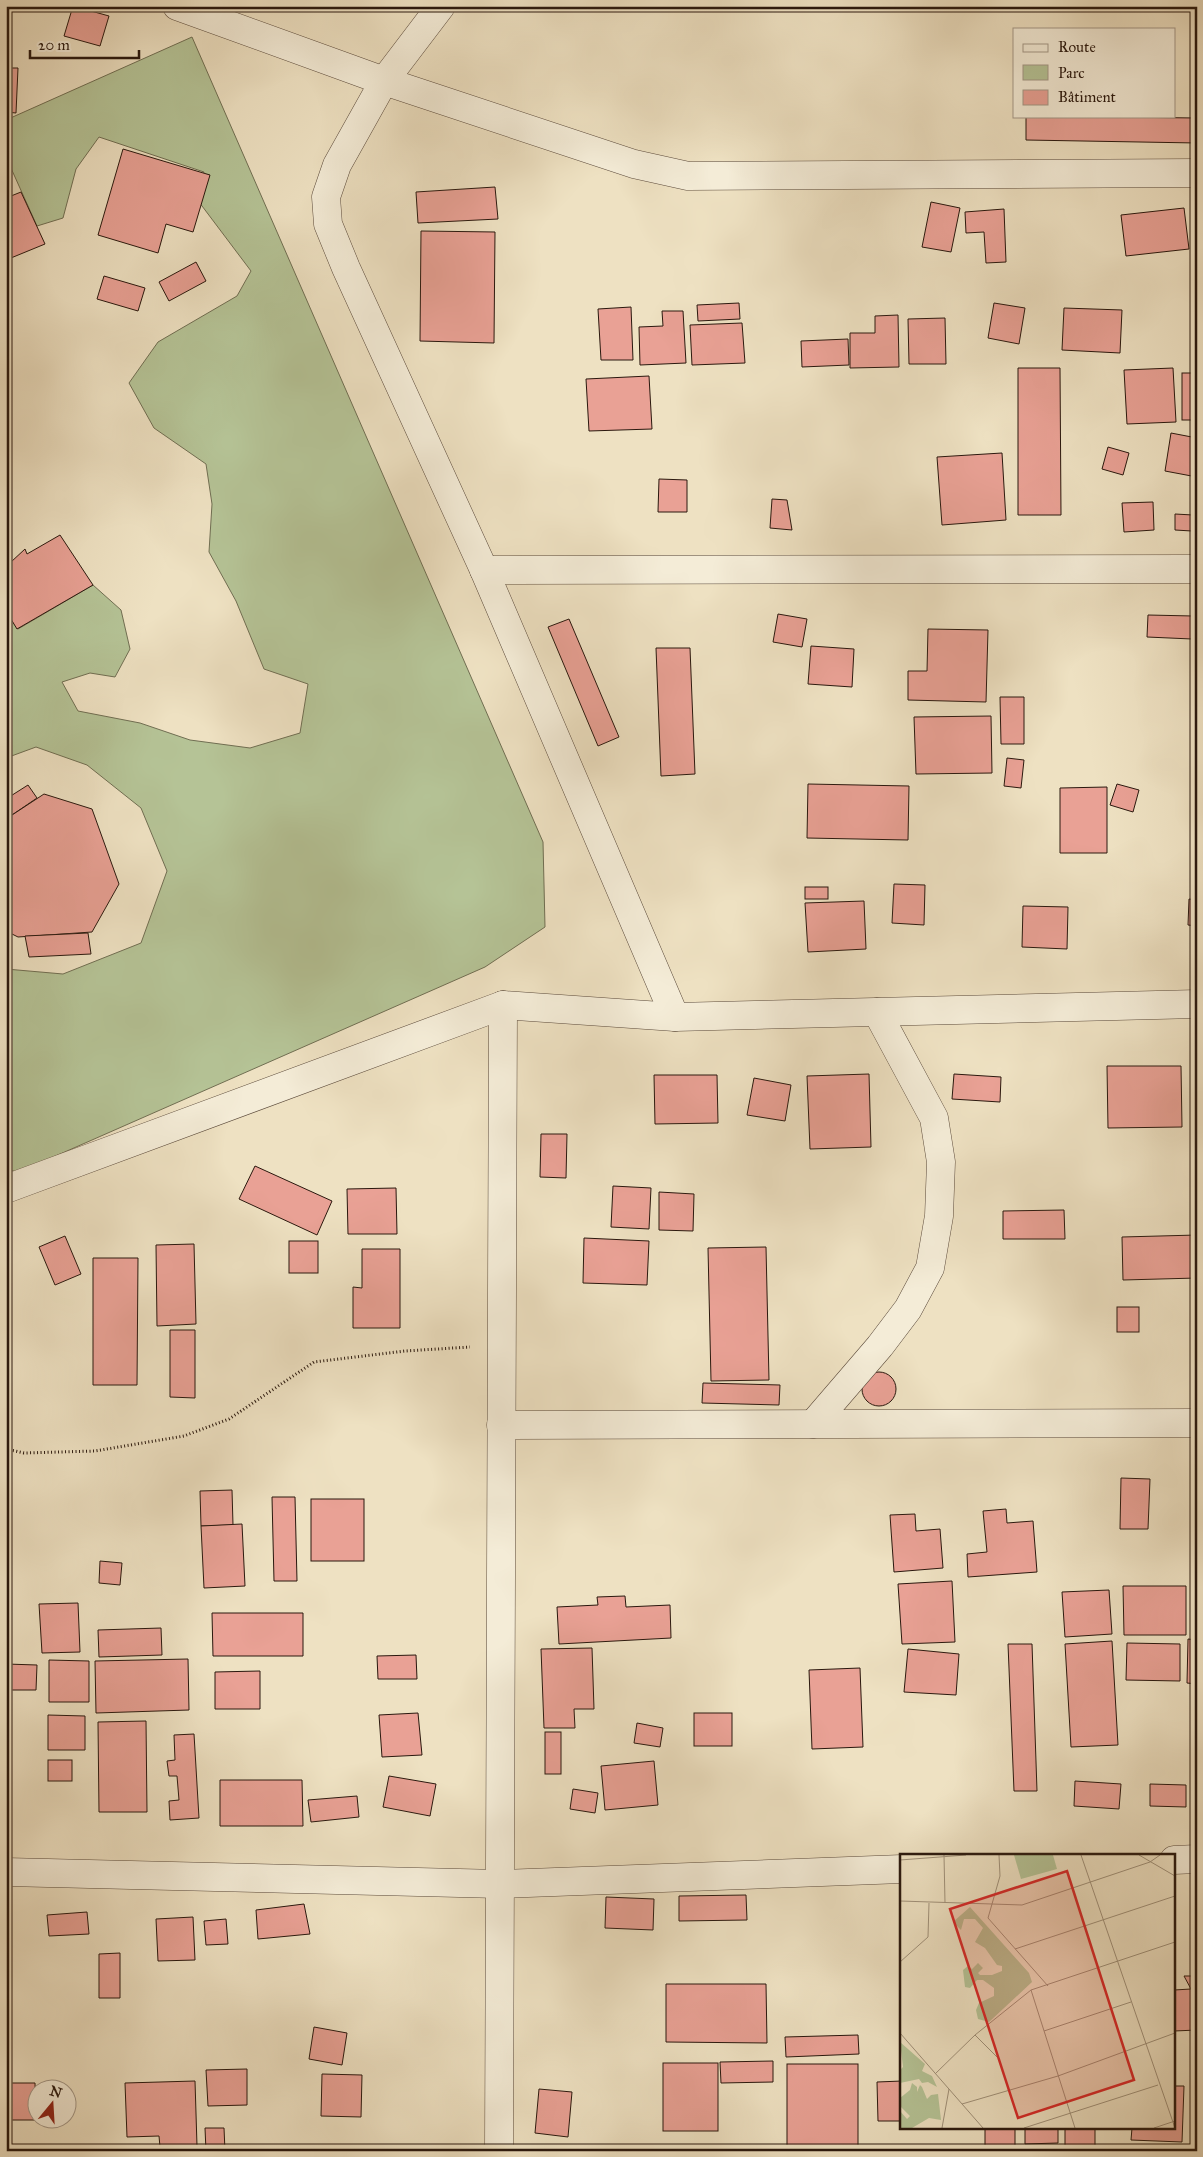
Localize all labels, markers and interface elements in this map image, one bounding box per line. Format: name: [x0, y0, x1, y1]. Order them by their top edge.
scale bar: [30, 28, 139, 60]
legend: [1013, 28, 1176, 118]
text: 20 m: [38, 36, 70, 54]
text: Route: [1058, 38, 1096, 56]
text: Parc: [1058, 64, 1085, 82]
text: Bâtiment: [1058, 88, 1117, 106]
inset map: [900, 1854, 1176, 2130]
north arrow: [28, 2080, 78, 2130]
text: N: [48, 2082, 64, 2102]

